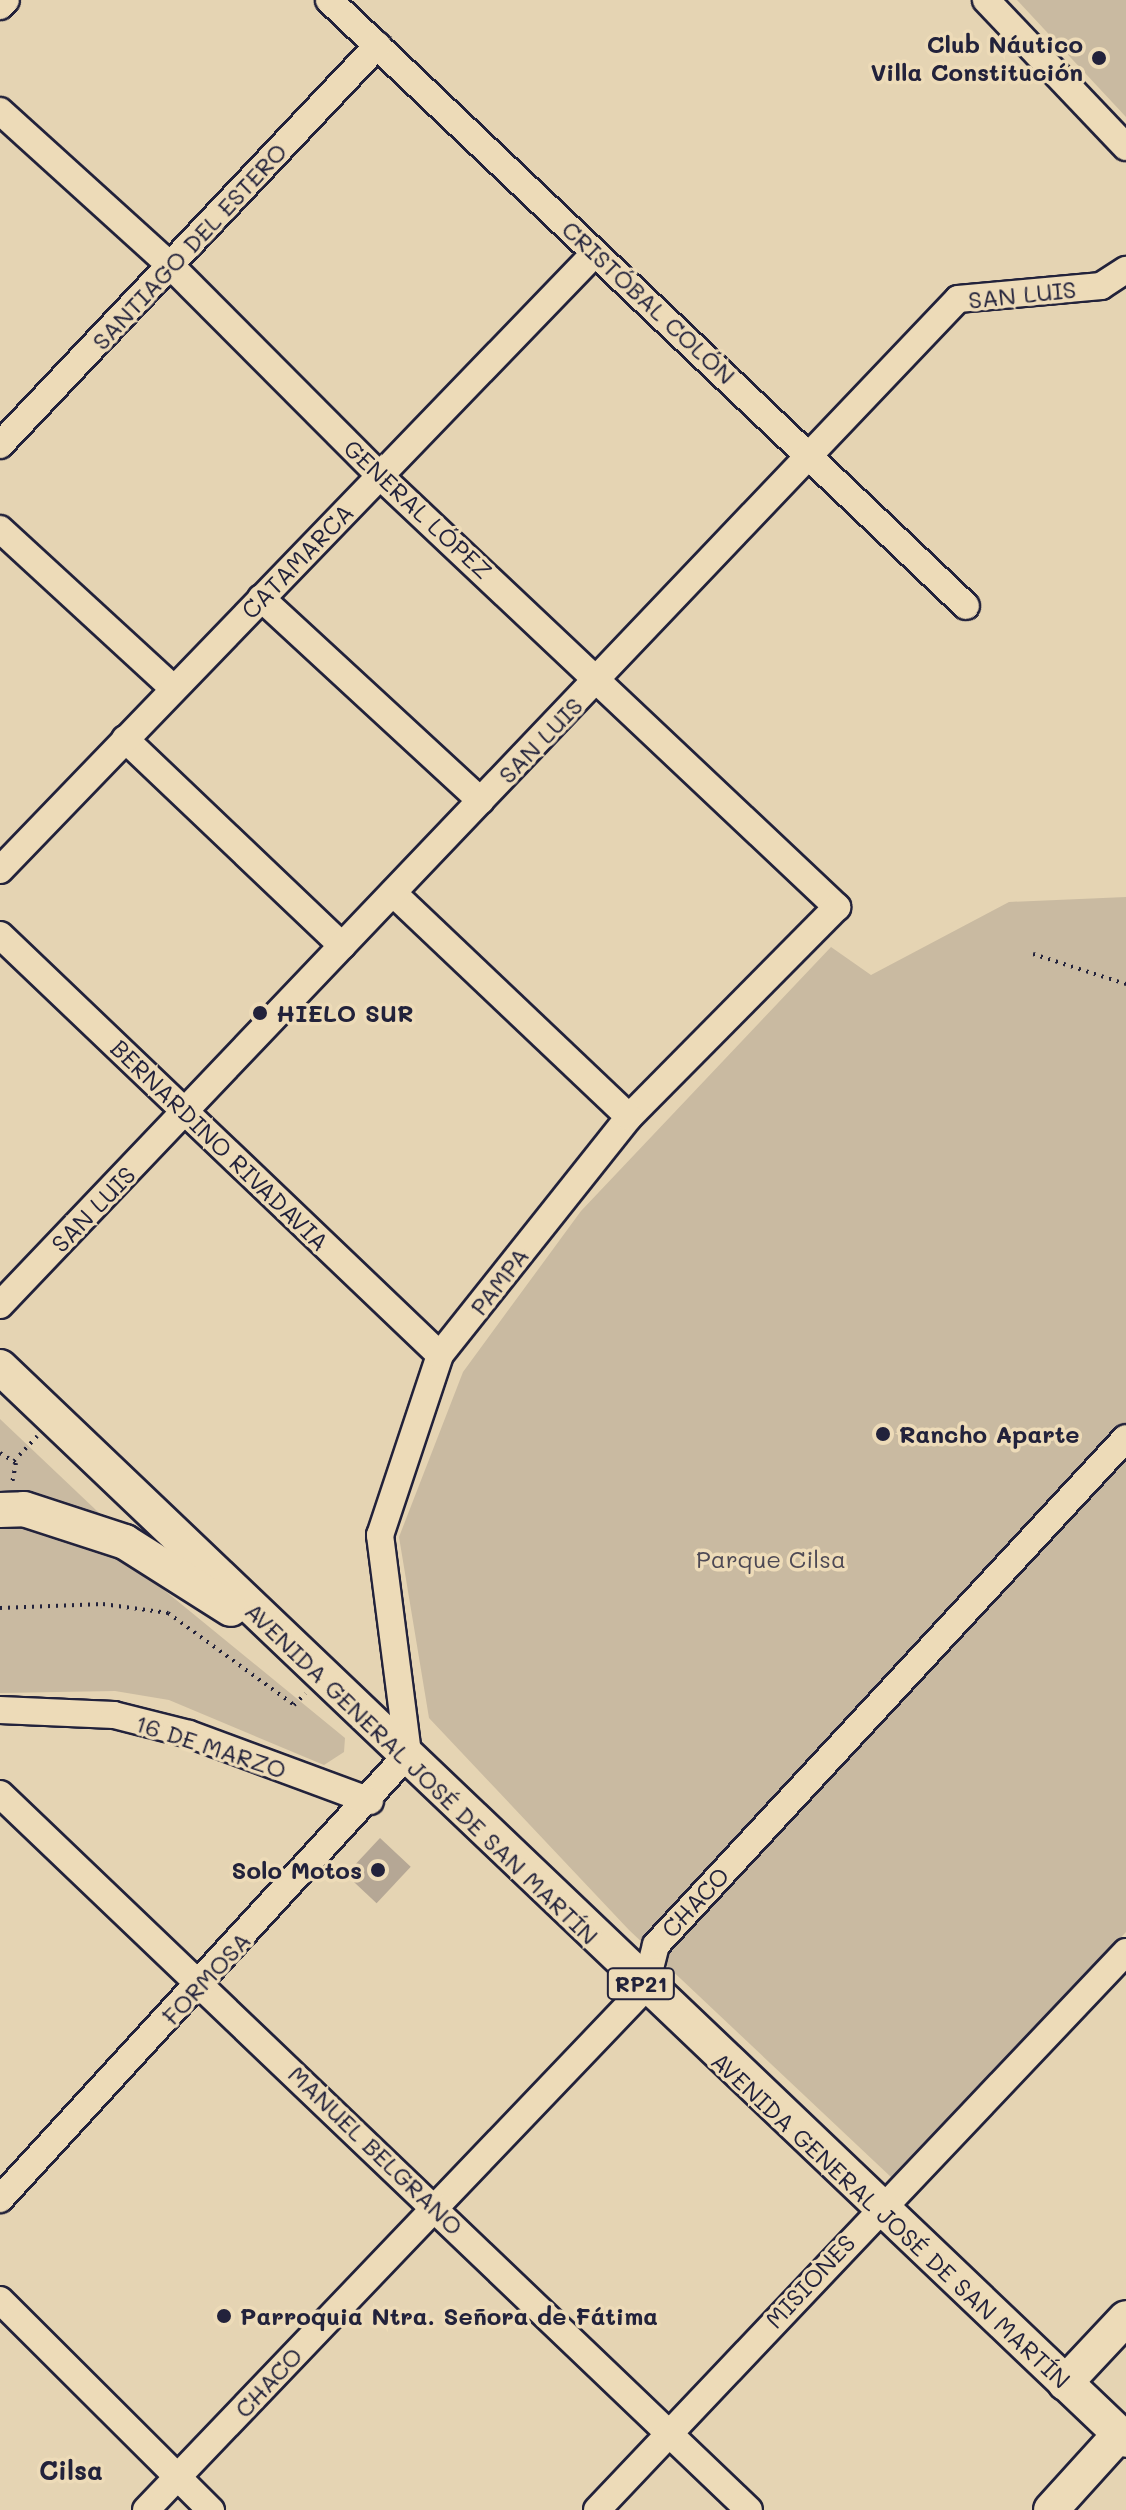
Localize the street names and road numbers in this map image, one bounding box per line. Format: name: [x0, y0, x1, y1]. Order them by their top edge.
street label: SANTIAGO DEL ESTERO: [86, 137, 292, 355]
street label: CRISTÓBAL COLÓN: [556, 214, 742, 390]
street label: SAN LUIS: [967, 274, 1077, 314]
street label: GENERAL LÓPEZ: [338, 433, 498, 585]
street label: CATAMARCA: [235, 498, 359, 624]
street label: SAN LUIS: [492, 691, 588, 789]
street label: BERNARDINO RIVADAVIA: [105, 1033, 335, 1257]
street label: SAN LUIS: [45, 1160, 141, 1258]
street label: PAMPA: [464, 1241, 534, 1321]
street label: AVENIDA GENERAL JOSÉ DE SAN MARTÍN: [239, 1596, 605, 1950]
street label: 16 DE MARZO: [132, 1708, 290, 1784]
street label: CHACO: [655, 1861, 735, 1943]
street label: FORMOSA: [156, 1926, 256, 2030]
road number: RP21: [605, 1966, 677, 2002]
street label: AVENIDA GENERAL JOSÉ DE SAN MARTÍN: [706, 2046, 1076, 2394]
street label: MANUEL BELGRANO: [283, 2059, 469, 2241]
street label: MISIONES: [759, 2228, 861, 2334]
street label: CHACO: [228, 2341, 308, 2423]

